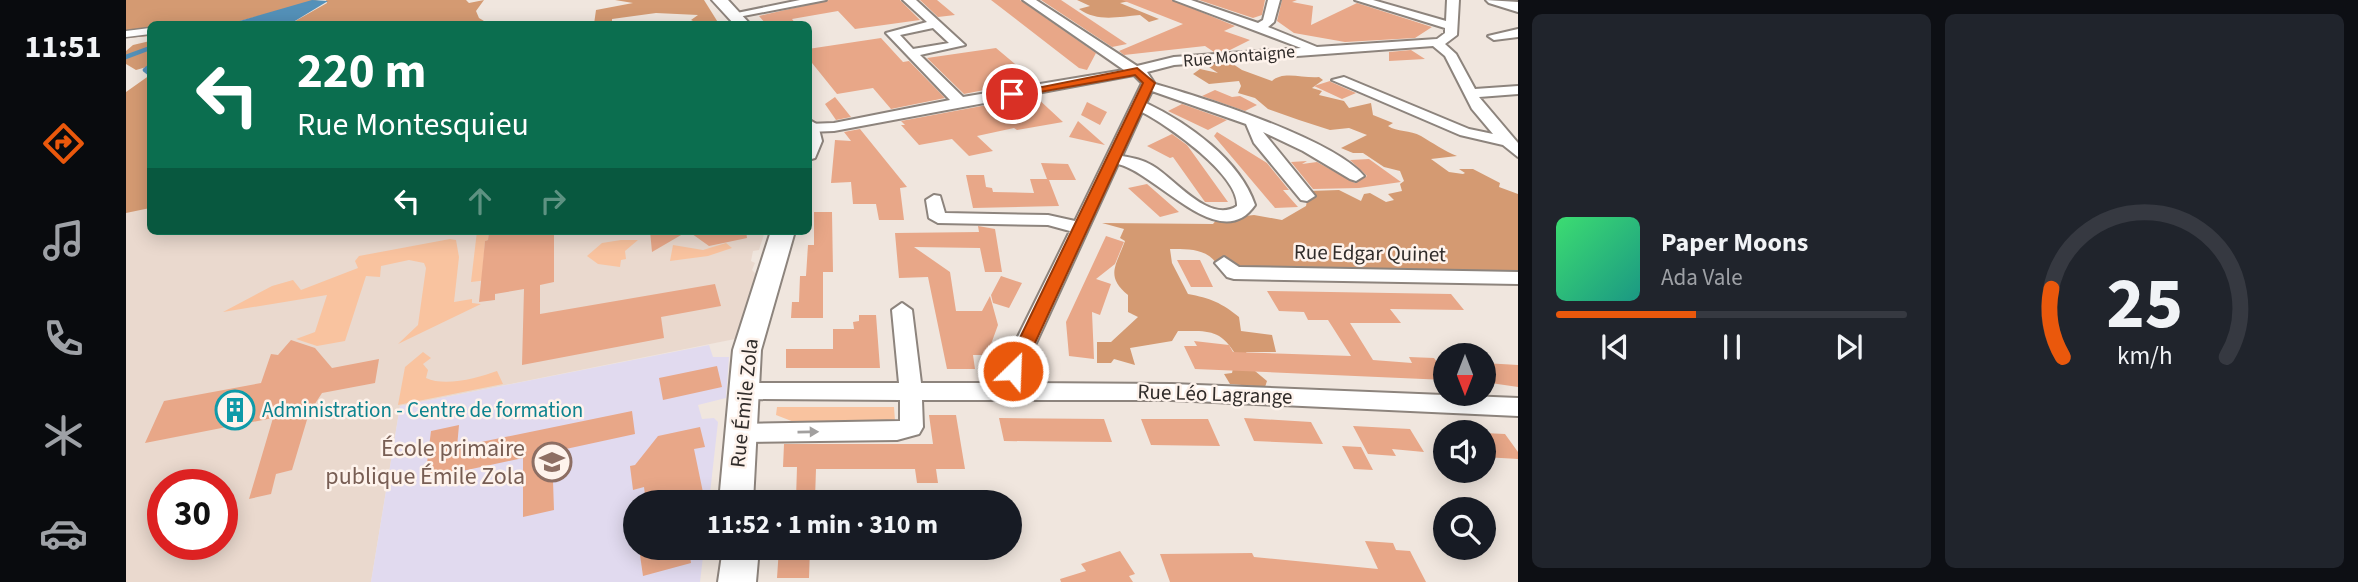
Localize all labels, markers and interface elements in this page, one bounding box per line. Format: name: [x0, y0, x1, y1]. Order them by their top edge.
text: 11:51: [24, 24, 102, 70]
text: 220 m: [297, 37, 426, 107]
street label: Rue Montaigne: [1182, 39, 1296, 74]
icon: left: [182, 49, 273, 140]
pin: [982, 64, 1042, 124]
icon: arrive: [993, 75, 1031, 113]
text: Rue Montesquieu: [297, 102, 529, 148]
icon: directions: [39, 119, 88, 168]
icon: left: [388, 182, 426, 220]
icon: ahead: [461, 182, 499, 220]
icon: right: [534, 182, 572, 220]
icon: music: [39, 216, 88, 265]
text: Paper Moons: [1661, 224, 1808, 261]
street label: Rue Edgar Quinet: [1294, 237, 1446, 269]
text: 25: [2106, 252, 2183, 356]
text: Ada Vale: [1661, 261, 1743, 294]
icon: phone: [39, 314, 88, 363]
icon: previous: [1596, 328, 1634, 366]
icon: pause: [1713, 328, 1751, 366]
icon: next: [1830, 328, 1868, 366]
position arrow: [976, 334, 1050, 408]
street label: Rue Émile Zola: [722, 337, 766, 469]
text: km/h: [2117, 338, 2172, 374]
north arrow: [1433, 343, 1496, 406]
map controls: [1433, 343, 1496, 560]
street label: Rue Léo Lagrange: [1137, 376, 1293, 412]
building icon: Administration - Centre de formation: [214, 389, 256, 431]
place label: Administration - Centre de formation: [262, 395, 583, 425]
icon: climate: [39, 411, 88, 460]
button: sound: [1433, 420, 1496, 483]
one-way arrow: [797, 426, 819, 438]
place label: École primaire publique Émile Zola: [325, 431, 525, 494]
school or university icon: École primaire publique Émile Zola: [531, 441, 573, 483]
speed limit sign: 30: [147, 469, 238, 560]
button: search: [1433, 497, 1496, 560]
text: 11:52 · 1 min · 310 m: [707, 506, 938, 543]
icon: car: [39, 509, 88, 558]

